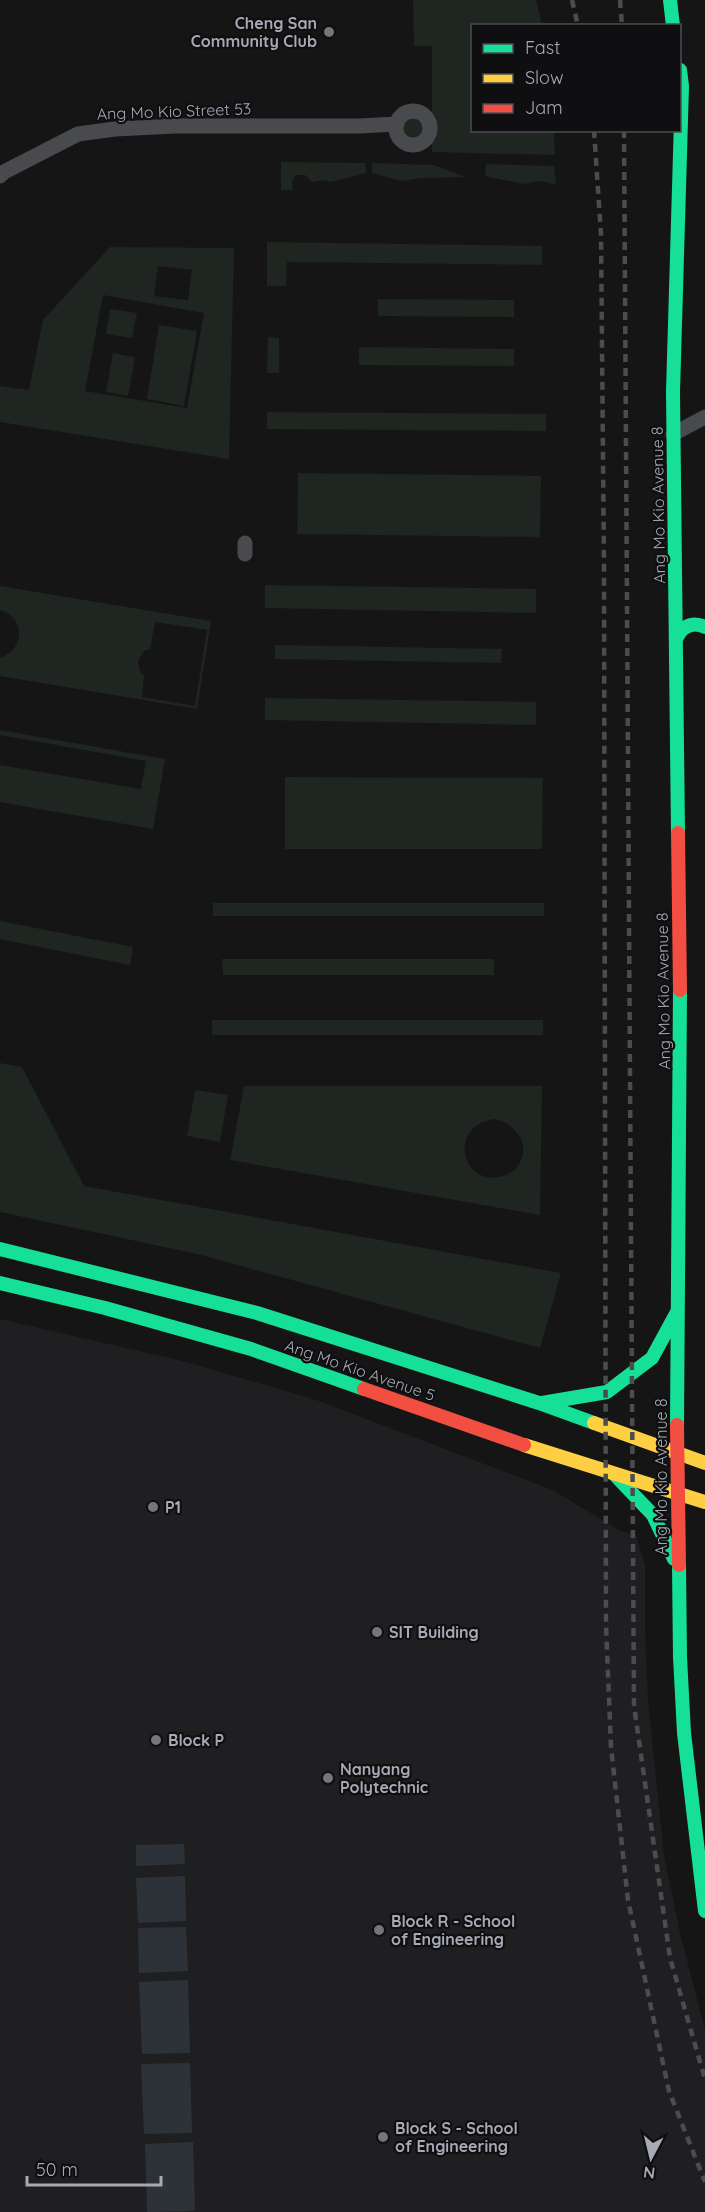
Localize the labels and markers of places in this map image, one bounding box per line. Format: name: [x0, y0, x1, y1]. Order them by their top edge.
place label: Cheng San Community Club: [191, 13, 317, 51]
marker: Cheng San Community Club: [322, 25, 336, 39]
place label: P1: [165, 1497, 181, 1517]
marker: P1: [146, 1500, 160, 1514]
place label: SIT Building: [389, 1622, 479, 1642]
marker: SIT Building: [370, 1625, 384, 1639]
place label: Block P: [168, 1730, 224, 1750]
marker: Block P: [149, 1733, 163, 1747]
place label: Nanyang Polytechnic: [340, 1759, 428, 1797]
marker: Nanyang Polytechnic: [321, 1771, 335, 1785]
place label: Block R - School of Engineering: [391, 1911, 515, 1949]
marker: Block R - School of Engineering: [372, 1923, 386, 1937]
place label: Block S - School of Engineering: [395, 2118, 518, 2156]
marker: Block S - School of Engineering: [376, 2130, 390, 2144]

